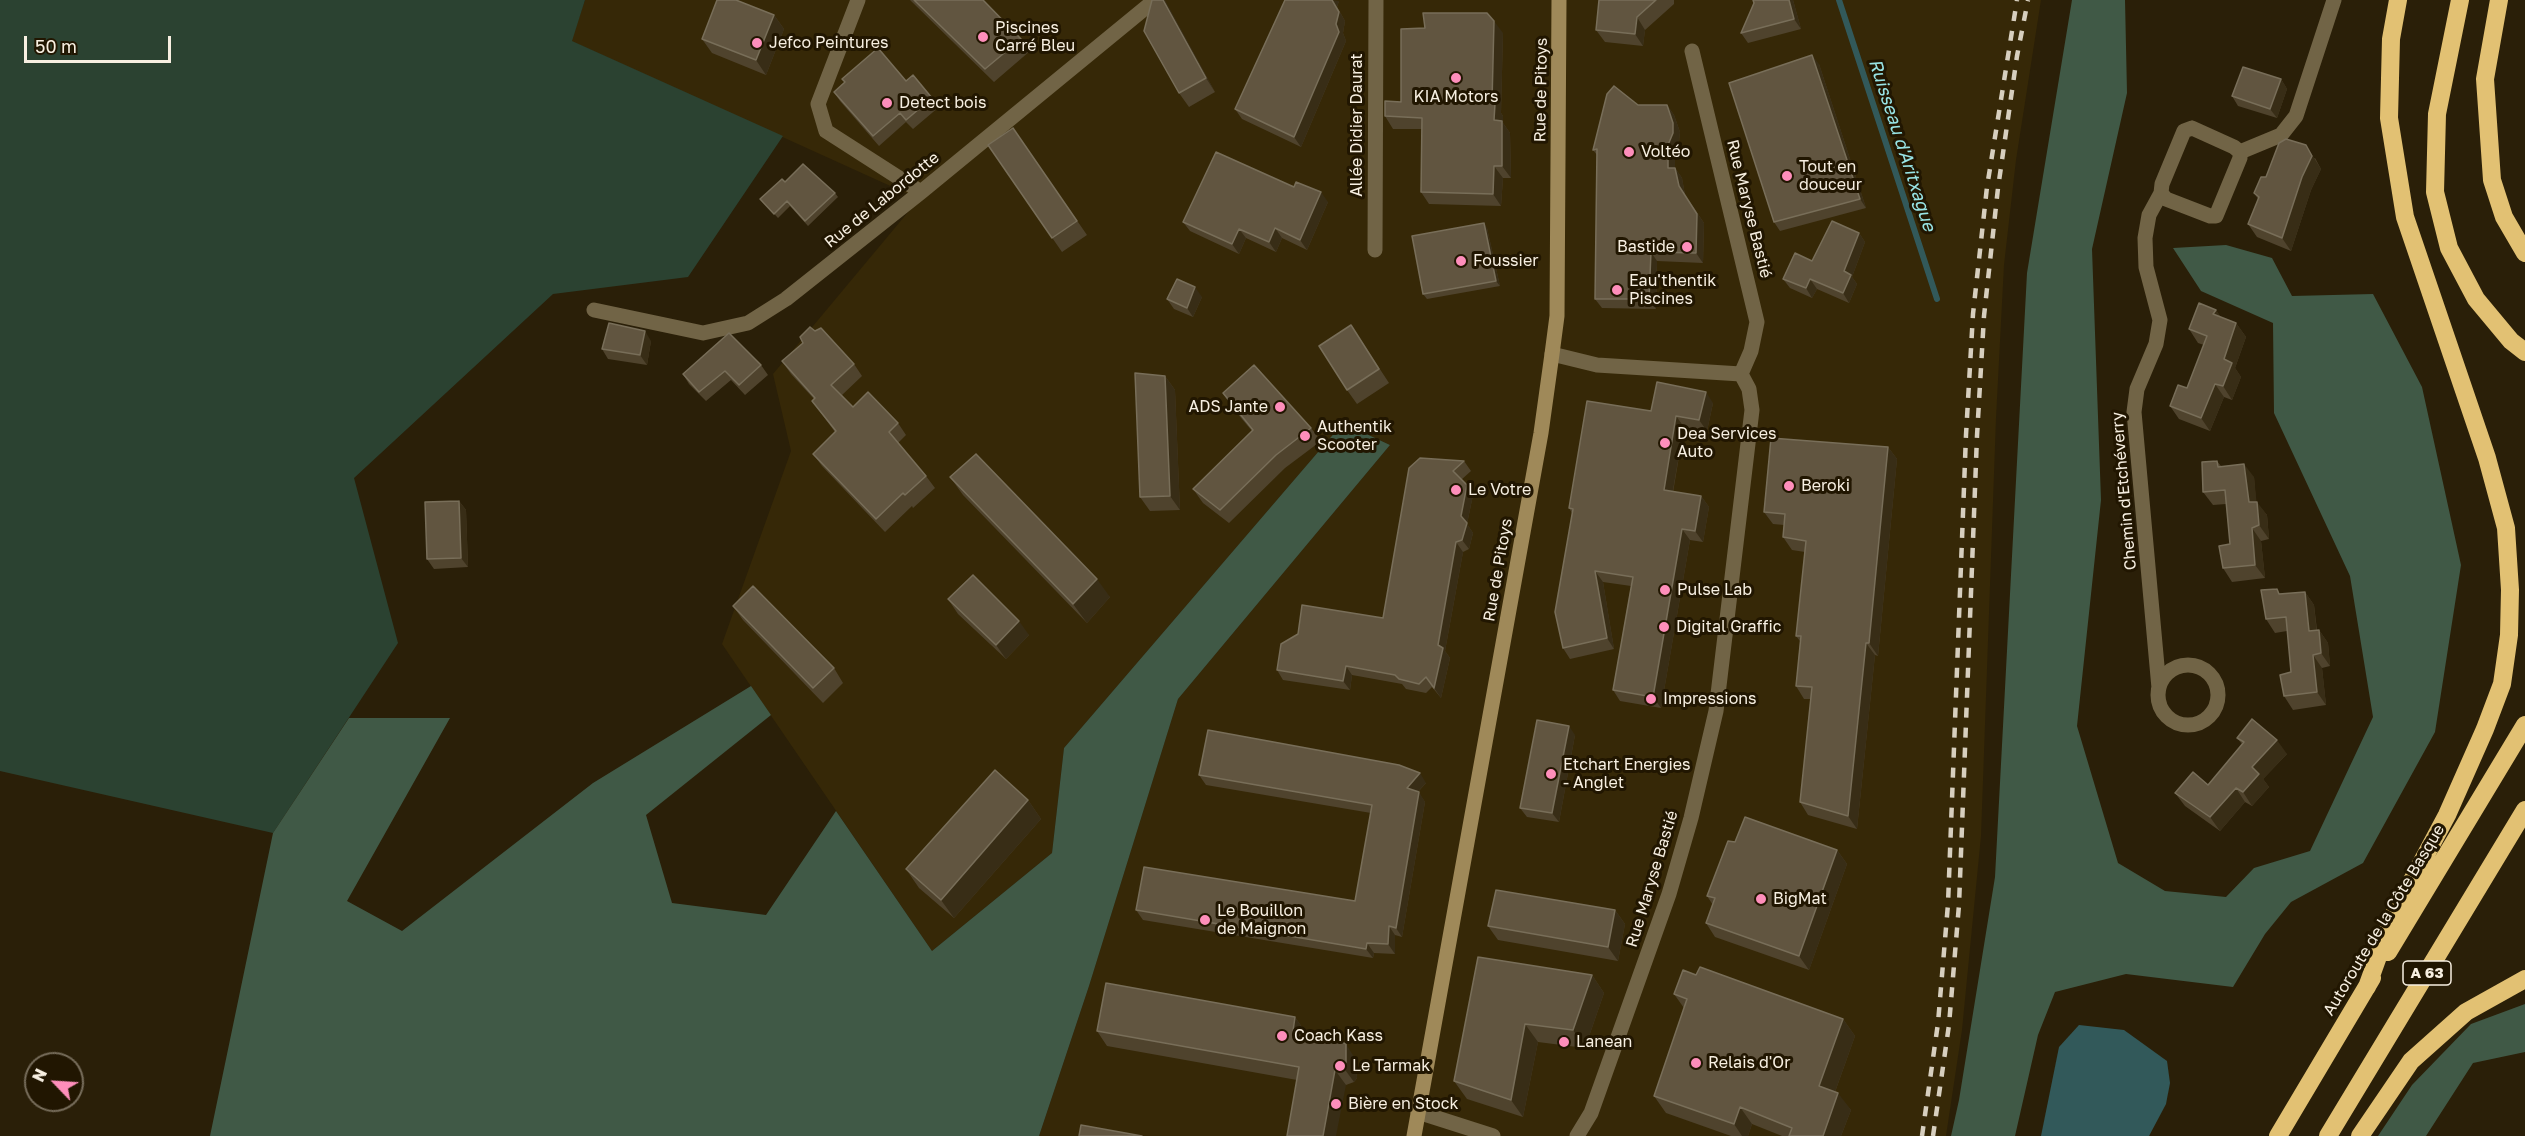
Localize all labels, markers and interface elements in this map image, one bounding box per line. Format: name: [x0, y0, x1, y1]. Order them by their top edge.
place label: Piscines Carré Bleu: [995, 18, 1075, 56]
scale bar: [27, 24, 174, 62]
marker: Piscines Carré Bleu: [976, 30, 990, 44]
place label: Jefco Peintures: [769, 33, 888, 53]
text: 50 m: [35, 35, 77, 57]
marker: Jefco Peintures: [750, 36, 764, 50]
street label: Rue de Pitoys: [1530, 38, 1552, 142]
street label: Allée Didier Daurat: [1347, 53, 1367, 197]
water label: Ruisseau d'Aritxague: [1864, 56, 1940, 234]
marker: KIA Motors: [1449, 71, 1463, 85]
place label: KIA Motors: [1414, 87, 1498, 107]
place label: Detect bois: [899, 93, 986, 113]
marker: Detect bois: [880, 96, 894, 110]
street label: Rue Maryse Bastié: [1723, 138, 1775, 280]
place label: Voltéo: [1641, 142, 1690, 162]
marker: Voltéo: [1622, 145, 1636, 159]
street label: Rue de Labordotte: [821, 148, 943, 252]
place label: Tout en douceur: [1799, 157, 1862, 195]
marker: Tout en douceur: [1780, 169, 1794, 183]
place label: Bastide: [1617, 237, 1675, 257]
marker: Bastide: [1680, 240, 1694, 254]
place label: Foussier: [1473, 251, 1538, 271]
marker: Foussier: [1454, 254, 1468, 268]
place label: Eau'thentik Piscines: [1629, 271, 1716, 309]
marker: Eau'thentik Piscines: [1610, 283, 1624, 297]
place label: ADS Jante: [1189, 397, 1268, 417]
marker: ADS Jante: [1273, 400, 1287, 414]
street label: Chemin d'Etchéverry: [2108, 411, 2140, 571]
place label: Authentik Scooter: [1317, 417, 1392, 455]
place label: Dea Services Auto: [1677, 424, 1776, 462]
marker: Authentik Scooter: [1298, 429, 1312, 443]
marker: Dea Services Auto: [1658, 436, 1672, 450]
place label: Beroki: [1801, 476, 1850, 496]
marker: Beroki: [1782, 479, 1796, 493]
place label: Le Votre: [1468, 480, 1531, 500]
marker: Le Votre: [1449, 483, 1463, 497]
street label: Rue de Pitoys: [1479, 517, 1517, 623]
place label: Pulse Lab: [1677, 580, 1752, 600]
marker: Pulse Lab: [1658, 583, 1672, 597]
place label: Digital Graffic: [1676, 617, 1781, 637]
marker: Digital Graffic: [1657, 620, 1671, 634]
place label: Impressions: [1663, 689, 1757, 709]
marker: Impressions: [1644, 692, 1658, 706]
place label: Etchart Energies - Anglet: [1563, 755, 1691, 793]
marker: Etchart Energies - Anglet: [1544, 767, 1558, 781]
street label: Rue Maryse Bastié: [1622, 808, 1682, 950]
street label: Autoroute de la Côte Basque: [2319, 821, 2449, 1019]
place label: BigMat: [1773, 889, 1827, 909]
marker: BigMat: [1754, 892, 1768, 906]
place label: Le Bouillon de Maignon: [1217, 901, 1306, 939]
marker: Le Bouillon de Maignon: [1198, 913, 1212, 927]
road number: A 63: [2403, 961, 2451, 985]
place label: Coach Kass: [1294, 1026, 1383, 1046]
marker: Coach Kass: [1275, 1029, 1289, 1043]
place label: Lanean: [1576, 1032, 1632, 1052]
marker: Lanean: [1557, 1035, 1571, 1049]
north arrow: [24, 1052, 84, 1112]
place label: Relais d'Or: [1708, 1053, 1790, 1073]
place label: Le Tarmak: [1352, 1056, 1430, 1076]
marker: Relais d'Or: [1689, 1056, 1703, 1070]
marker: Le Tarmak: [1333, 1059, 1347, 1073]
text: N: [28, 1066, 51, 1085]
place label: Bière en Stock: [1348, 1094, 1458, 1114]
marker: Bière en Stock: [1329, 1097, 1343, 1111]

